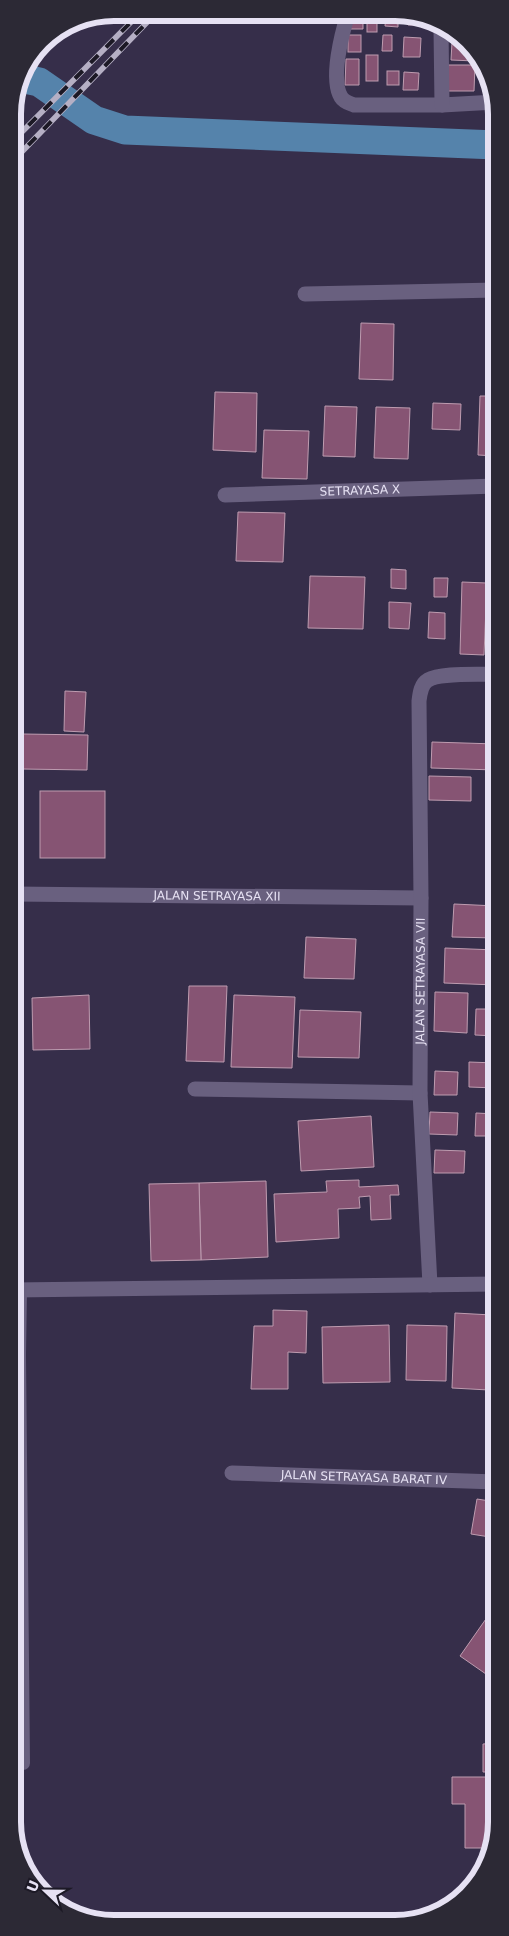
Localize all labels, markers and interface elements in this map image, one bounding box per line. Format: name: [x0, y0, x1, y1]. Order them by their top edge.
street label: SETRAYASA X: [319, 482, 400, 499]
street label: JALAN SETRAYASA XII: [152, 888, 281, 904]
street label: JALAN SETRAYASA VII: [413, 918, 428, 1046]
street label: JALAN SETRAYASA BARAT IV: [280, 1468, 448, 1487]
north arrow: [20, 1866, 70, 1916]
text: U: [23, 1878, 42, 1894]

